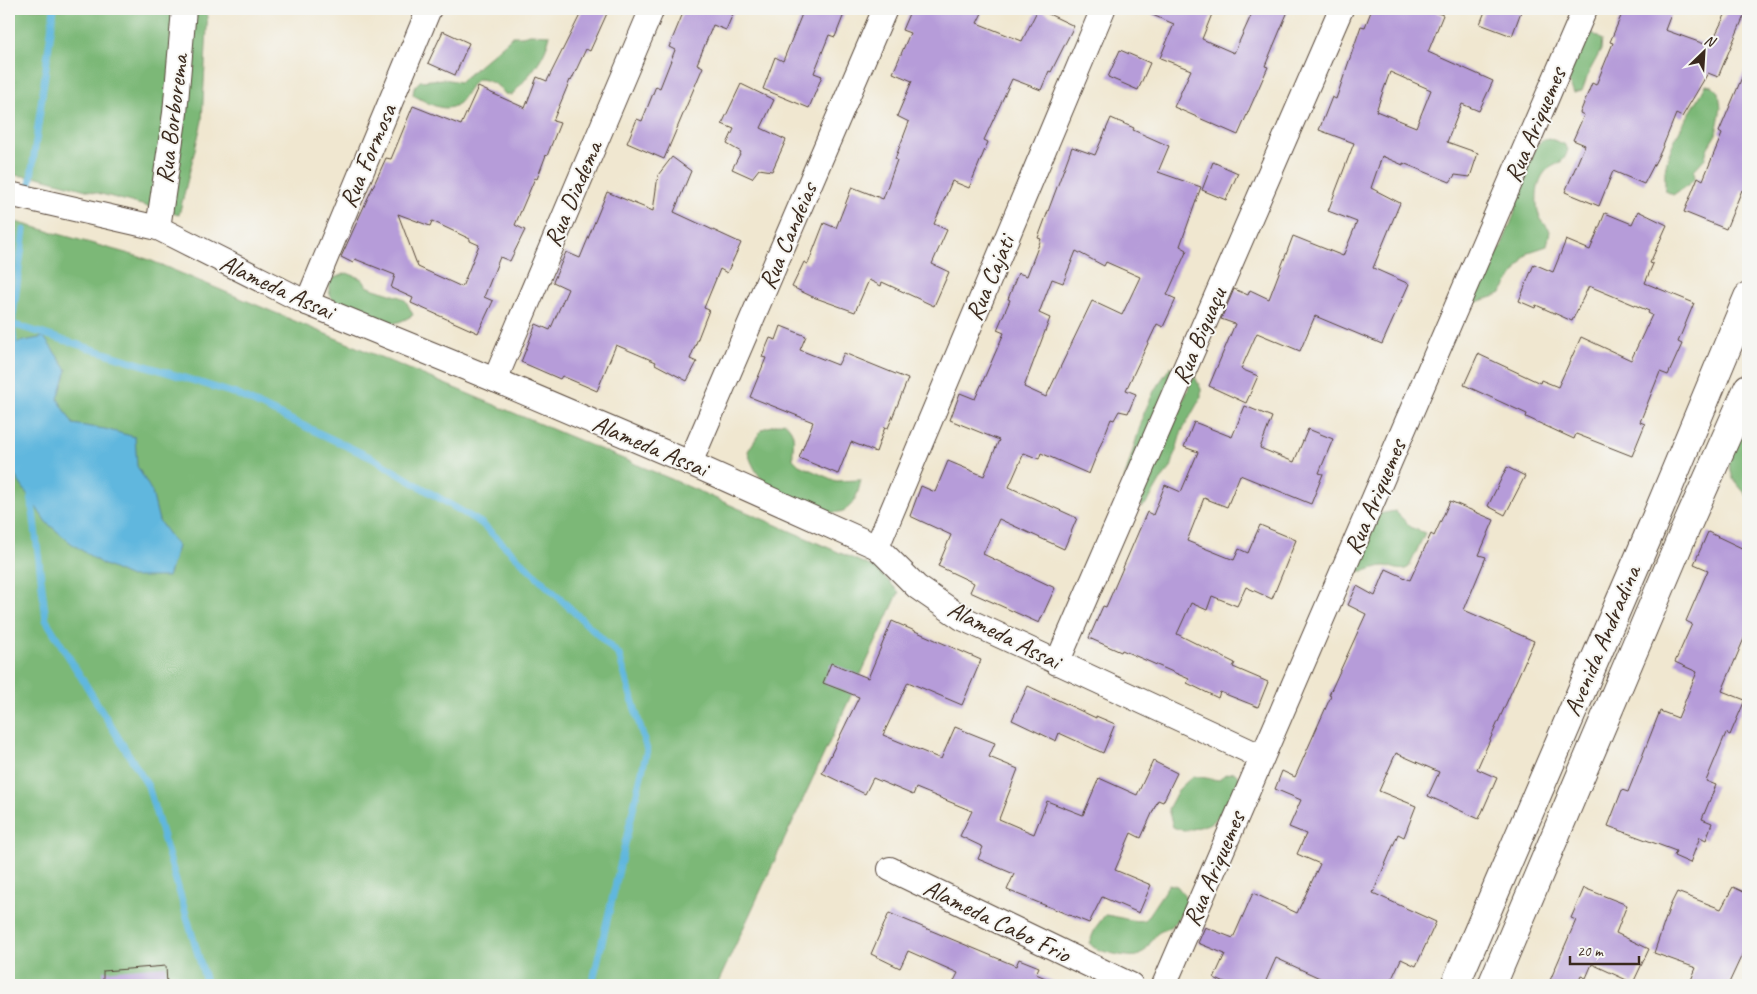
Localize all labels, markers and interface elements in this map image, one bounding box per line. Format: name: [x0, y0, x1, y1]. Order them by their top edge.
north arrow: [1680, 28, 1730, 78]
text: N: [1702, 31, 1719, 51]
street label: Rua Borborema: [148, 50, 196, 185]
street label: Rua Ariquemes: [1497, 61, 1574, 187]
street label: Rua Formosa: [332, 98, 405, 213]
street label: Rua Diadema: [536, 134, 611, 252]
street label: Rua Candeias: [751, 175, 826, 294]
street label: Rua Cajati: [958, 228, 1023, 325]
street label: Alameda Assai: [215, 247, 342, 329]
street label: Rua Biguaçu: [1164, 281, 1234, 389]
street label: Alameda Assai: [588, 407, 716, 486]
street label: Rua Ariquemes: [1337, 433, 1414, 559]
street label: Avenida Andradina: [1556, 559, 1649, 721]
street label: Alameda Assai: [942, 593, 1069, 679]
street label: Rua Ariquemes: [1176, 805, 1253, 931]
street label: Alameda Cabo Frio: [918, 872, 1077, 971]
scale bar: [1570, 934, 1638, 966]
text: 20 m: [1577, 942, 1604, 961]

